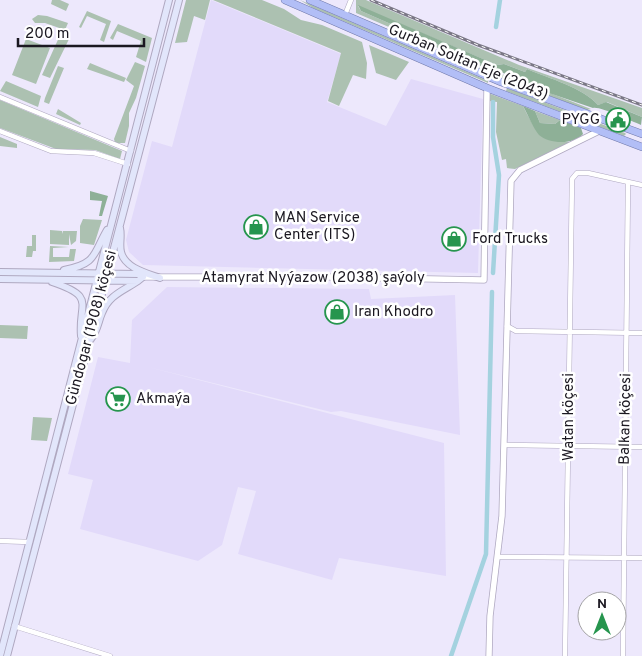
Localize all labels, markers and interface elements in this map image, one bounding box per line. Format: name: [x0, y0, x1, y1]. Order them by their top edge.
scale bar: [18, 15, 144, 47]
street label: Gurban Soltan Eje (2043): [385, 21, 551, 105]
text: 200 m: [25, 25, 70, 44]
public building icon: PYGG: [605, 107, 631, 133]
place label: PYGG: [561, 111, 600, 130]
place label: MAN Service Center (ITS): [274, 209, 360, 245]
shop icon: MAN Service Center (ITS): [243, 214, 269, 240]
shop icon: Ford Trucks: [441, 226, 467, 252]
place label: Ford Trucks: [472, 230, 548, 249]
street label: Gündogar (1908) köçesi: [62, 248, 122, 408]
street label: Atamyrat Nyýazow (2038) şaýoly: [201, 269, 425, 288]
shop icon: Iran Khodro: [324, 299, 350, 325]
place label: Iran Khodro: [354, 303, 433, 322]
street label: Watan köçesi: [560, 373, 579, 461]
street label: Balkan köçesi: [616, 373, 636, 465]
supermarket icon: Аkmaýa: [105, 386, 131, 412]
place label: Аkmaýa: [136, 390, 190, 409]
north arrow: [577, 591, 627, 641]
text: N: [597, 596, 607, 613]

